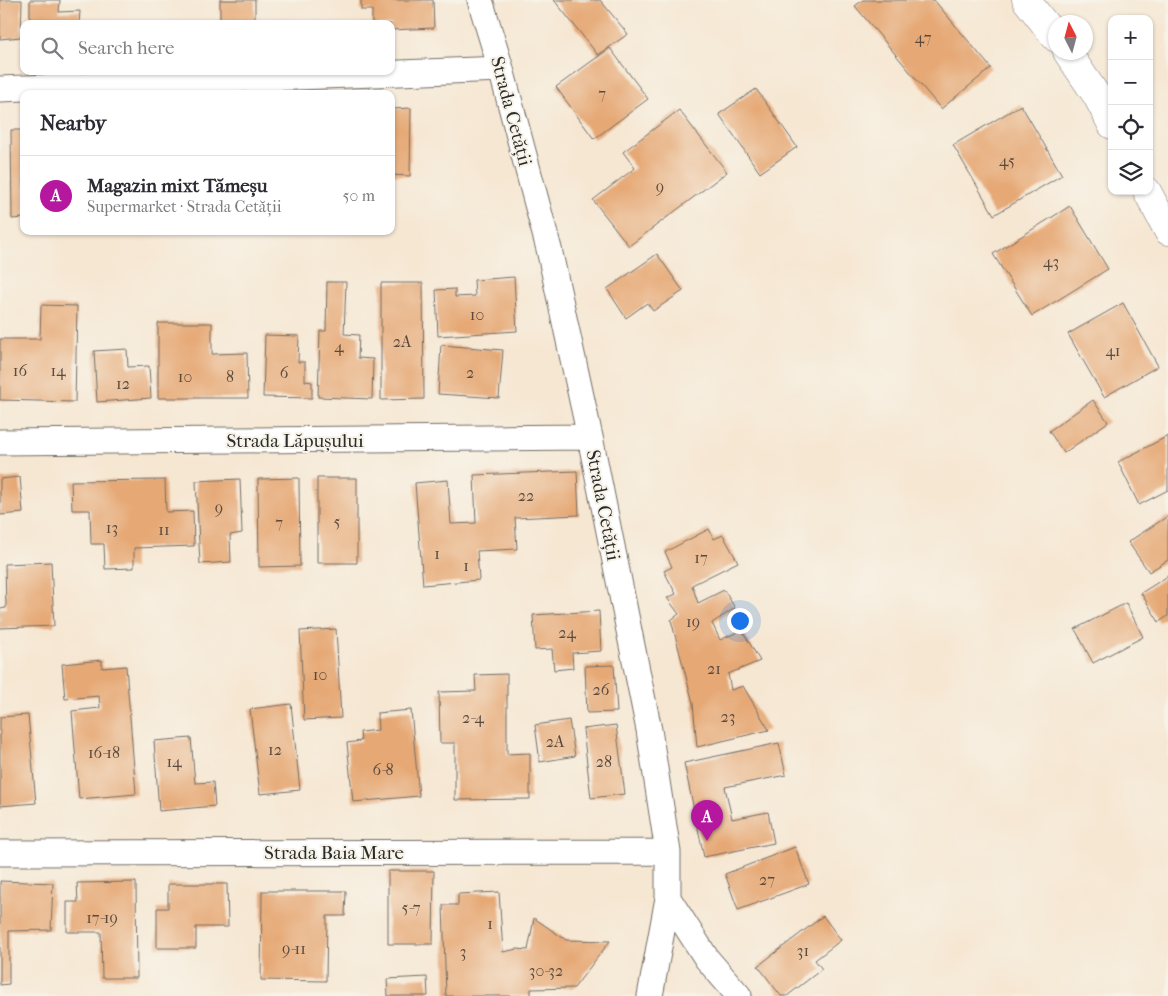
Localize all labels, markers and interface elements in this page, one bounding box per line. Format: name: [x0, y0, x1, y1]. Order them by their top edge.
north arrow: [1048, 15, 1093, 60]
map controls: [1108, 15, 1153, 195]
button: +: [1108, 15, 1153, 60]
search box: [20, 20, 395, 75]
house number: 47: [915, 28, 932, 47]
icon: search: [38, 34, 66, 62]
text: Search here: [78, 37, 174, 59]
street label: Strada Cetății: [486, 54, 536, 169]
button: −: [1108, 60, 1153, 105]
house number: 7: [598, 84, 606, 103]
button: locate: [1108, 105, 1153, 150]
text: Nearby: [40, 111, 106, 135]
button: layers: [1108, 150, 1153, 195]
house number: 45: [999, 151, 1015, 170]
text: Magazin mixt Tămeșu: [87, 175, 268, 197]
house number: 9: [656, 177, 664, 196]
text: A: [51, 186, 61, 205]
text: 50 m: [343, 186, 375, 205]
text: Supermarket · Strada Cetății: [87, 197, 281, 216]
house number: 43: [1043, 252, 1059, 271]
house number: 10: [470, 305, 484, 324]
house number: 2A: [393, 332, 412, 351]
house number: 4: [334, 337, 344, 356]
house number: 41: [1105, 341, 1121, 360]
house number: 16: [13, 361, 27, 380]
house number: 14: [50, 361, 66, 380]
house number: 6: [280, 363, 289, 382]
house number: 2: [466, 363, 474, 382]
house number: 10: [178, 367, 192, 386]
house number: 8: [226, 367, 234, 386]
house number: 12: [116, 374, 130, 393]
street label: Strada Lăpușului: [226, 430, 364, 452]
street label: Strada Cetății: [581, 448, 625, 563]
house number: 22: [518, 486, 534, 505]
house number: 9: [215, 498, 223, 517]
house number: 5: [334, 512, 341, 531]
house number: 7: [275, 513, 283, 532]
house number: 13: [106, 518, 118, 537]
house number: 11: [158, 520, 170, 539]
house number: 1: [434, 544, 440, 563]
house number: 17: [694, 548, 708, 567]
house number: 1: [463, 556, 469, 575]
your location: [727, 608, 753, 634]
house number: 19: [686, 612, 700, 631]
house number: 24: [558, 623, 576, 642]
house number: 21: [707, 659, 721, 678]
house number: 10: [313, 665, 327, 684]
house number: 26: [593, 680, 610, 699]
house number: 23: [721, 707, 735, 726]
house number: 2-4: [462, 708, 484, 727]
house number: 2A: [546, 732, 565, 751]
house number: 12: [268, 740, 282, 759]
house number: 16-18: [88, 743, 120, 762]
house number: 14: [166, 752, 182, 771]
house number: 28: [596, 752, 612, 771]
house number: 6-8: [373, 760, 393, 779]
pin: A: [691, 800, 723, 841]
street label: Strada Baia Mare: [264, 842, 404, 864]
house number: 27: [759, 870, 775, 889]
house number: 5-7: [402, 898, 421, 917]
house number: 17-19: [86, 908, 118, 927]
house number: 1: [487, 914, 493, 933]
house number: 9-11: [282, 939, 306, 958]
house number: 31: [797, 941, 809, 960]
house number: 3: [460, 942, 466, 961]
house number: 30-32: [529, 961, 563, 980]

